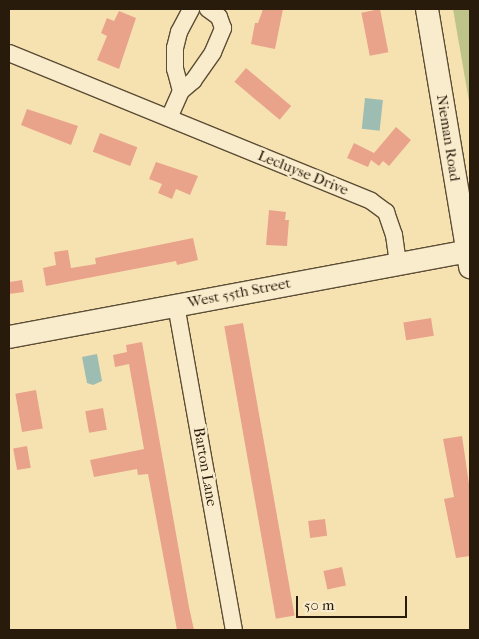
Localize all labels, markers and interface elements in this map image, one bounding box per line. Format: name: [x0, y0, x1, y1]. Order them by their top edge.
street label: Nieman Road: [432, 93, 464, 183]
street label: Lecluyse Drive: [255, 147, 351, 199]
street label: West 55th Street: [186, 274, 292, 312]
street label: Barton Lane: [189, 426, 221, 508]
scale bar: [299, 586, 410, 618]
text: 50 m: [304, 596, 334, 614]

